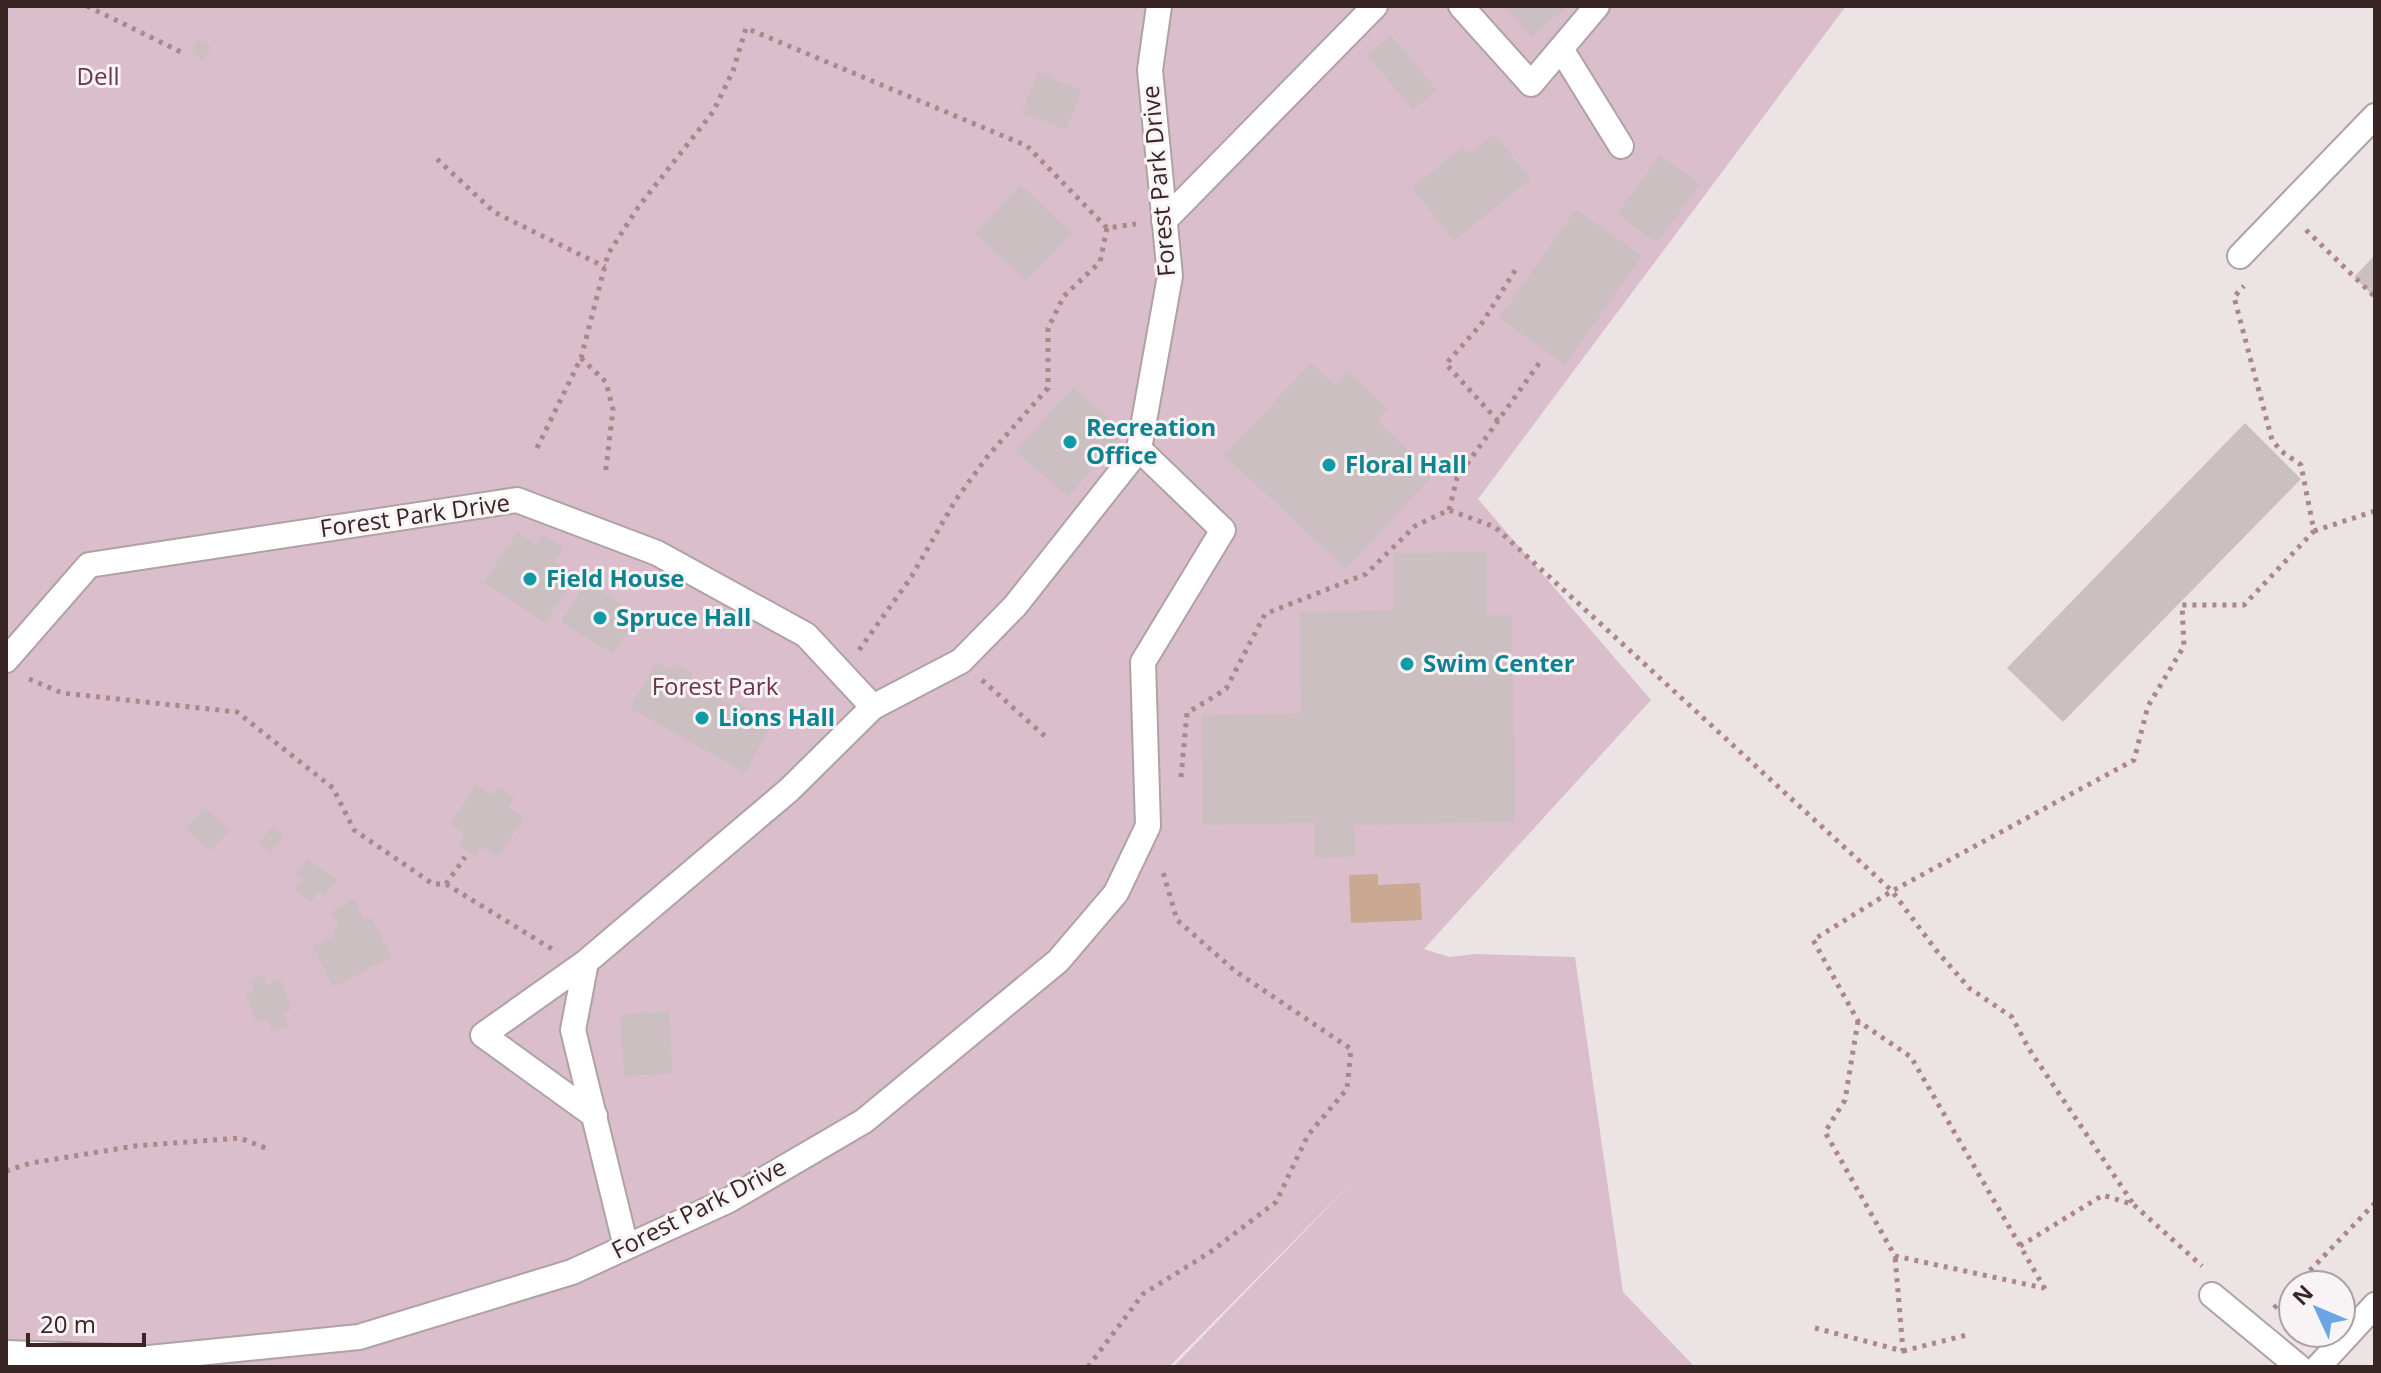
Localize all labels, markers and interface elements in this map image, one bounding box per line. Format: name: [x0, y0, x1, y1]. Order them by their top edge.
park label: Dell: [76, 59, 120, 92]
street label: Forest Park Drive: [1133, 84, 1182, 278]
place label: Recreation Office: [1086, 410, 1216, 471]
marker: Recreation Office: [1061, 433, 1079, 451]
place label: Floral Hall: [1345, 447, 1467, 480]
marker: Floral Hall: [1320, 456, 1338, 474]
street label: Forest Park Drive: [318, 485, 512, 544]
place label: Field House: [546, 561, 685, 594]
marker: Field House: [521, 570, 539, 588]
place label: Spruce Hall: [616, 600, 751, 633]
marker: Spruce Hall: [591, 609, 609, 627]
place label: Swim Center: [1423, 646, 1575, 679]
marker: Swim Center: [1398, 655, 1416, 673]
park label: Forest Park: [652, 669, 779, 702]
place label: Lions Hall: [718, 700, 835, 733]
marker: Lions Hall: [693, 709, 711, 727]
street label: Forest Park Drive: [606, 1149, 791, 1266]
north arrow: [2277, 1269, 2357, 1349]
text: N: [2285, 1278, 2319, 1311]
scale bar: [28, 1297, 144, 1347]
text: 20 m: [40, 1307, 96, 1340]

